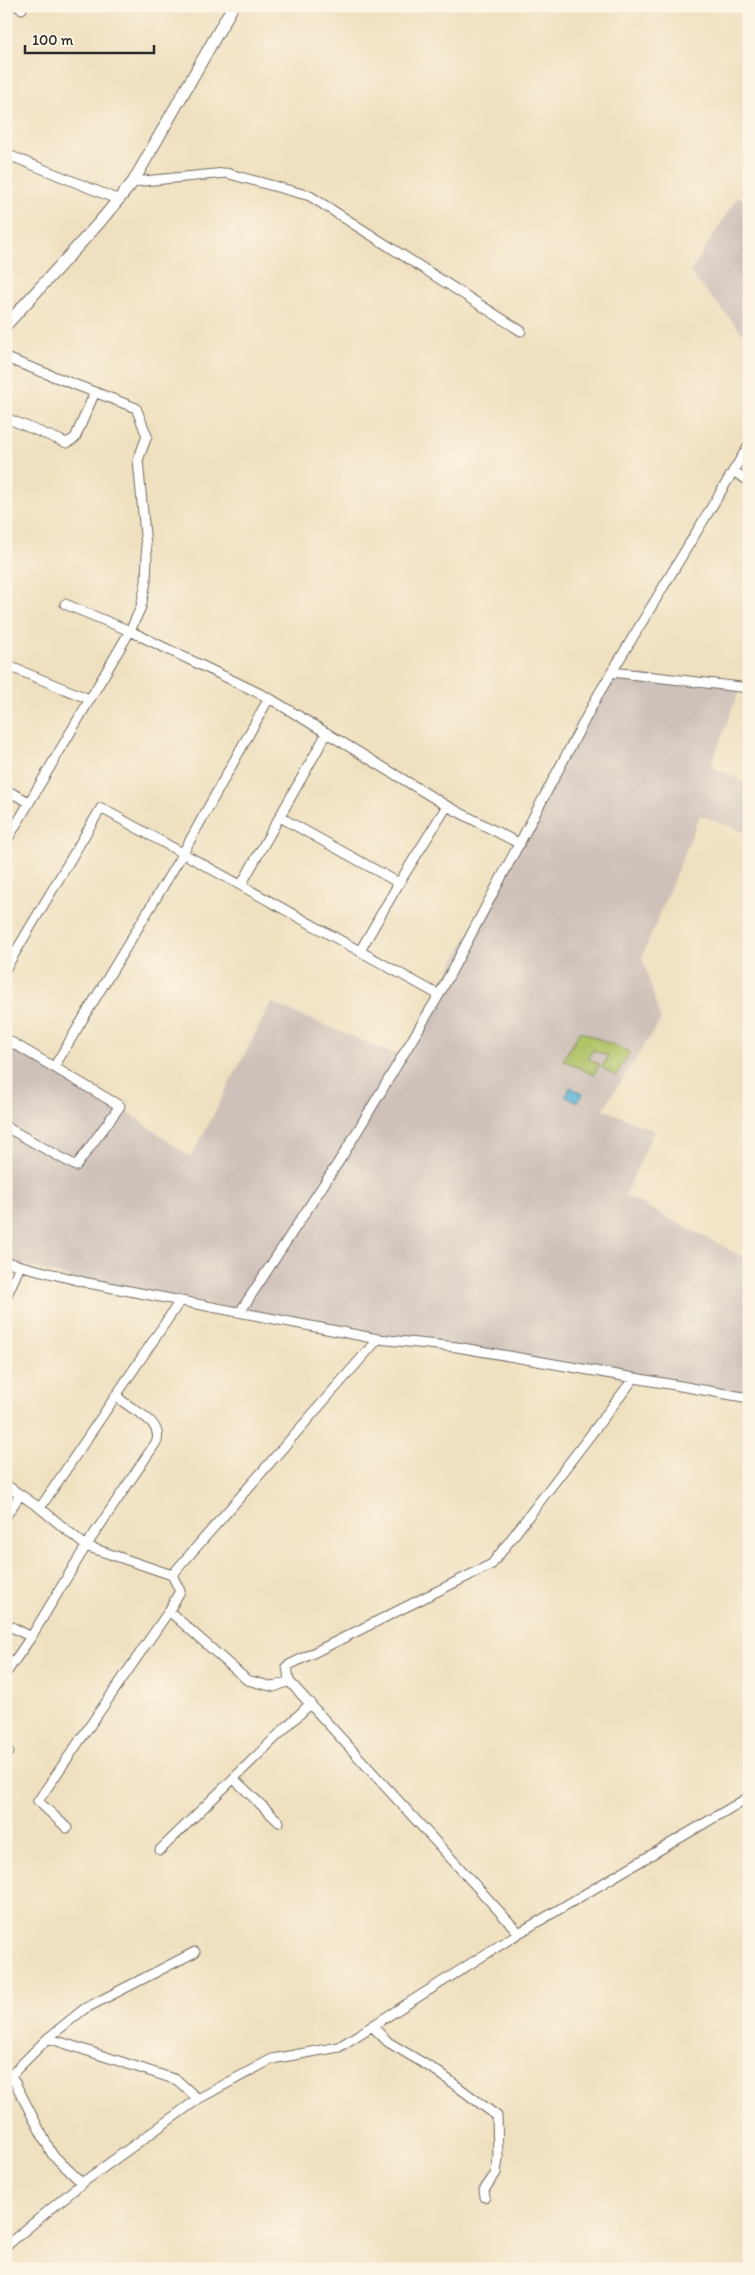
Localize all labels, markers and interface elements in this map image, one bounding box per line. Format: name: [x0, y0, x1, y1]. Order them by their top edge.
scale bar: [25, 22, 154, 54]
text: 100 m: [32, 31, 74, 49]

